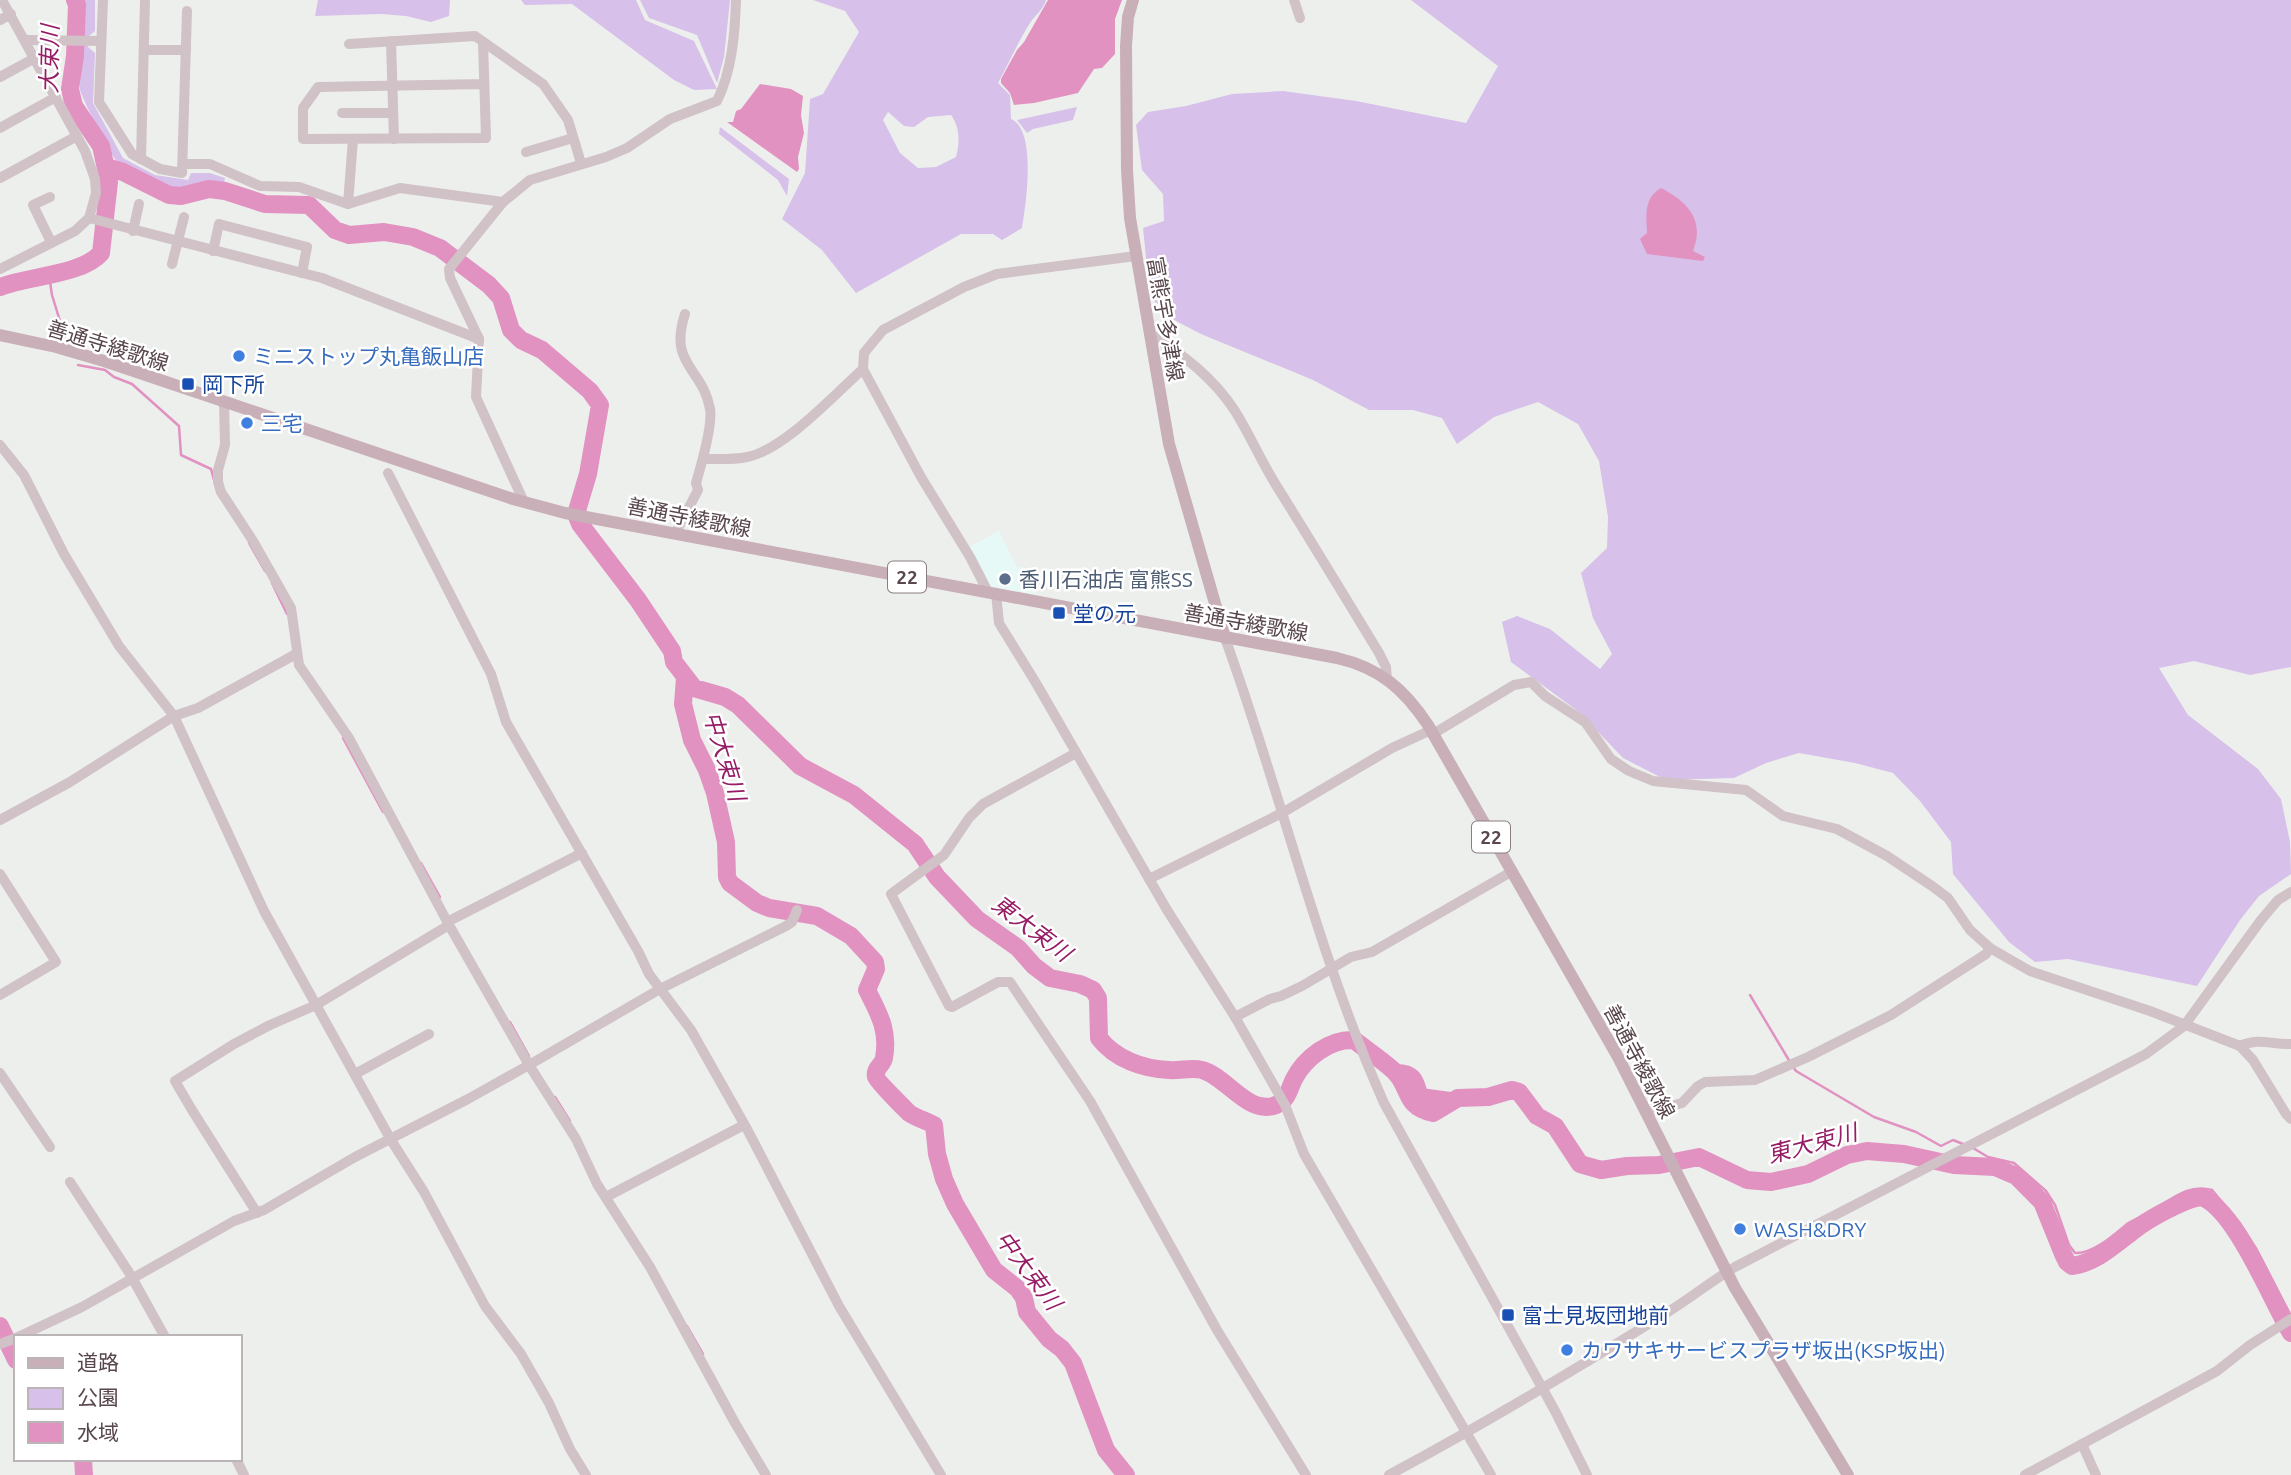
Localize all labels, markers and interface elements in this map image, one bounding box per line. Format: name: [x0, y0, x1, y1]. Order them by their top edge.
water label: 大束川: [36, 21, 62, 94]
street label: 富熊宇多津線: [1143, 255, 1189, 383]
street label: 善通寺綾歌線: [44, 315, 172, 375]
place label: ミニストップ丸亀飯山店: [253, 344, 484, 368]
marker: ミニストップ丸亀飯山店: [231, 348, 247, 364]
place label: 岡下所: [202, 372, 265, 396]
marker: 岡下所: [180, 376, 196, 392]
place label: 三宅: [261, 411, 303, 435]
marker: 三宅: [239, 415, 255, 431]
street label: 善通寺綾歌線: [625, 493, 753, 541]
road number: 22: [888, 562, 926, 592]
place label: 香川石油店 富熊SS: [1019, 567, 1193, 591]
marker: 香川石油店 富熊SS: [997, 571, 1013, 587]
street label: 善通寺綾歌線: [1182, 599, 1310, 645]
place label: 堂の元: [1073, 601, 1136, 625]
marker: 堂の元: [1051, 605, 1067, 621]
water label: 中大束川: [700, 708, 751, 807]
road number: 22: [1472, 822, 1510, 852]
water label: 東大束川: [988, 890, 1079, 967]
street label: 善通寺綾歌線: [1600, 1000, 1680, 1122]
water label: 東大束川: [1764, 1118, 1863, 1167]
place label: WASH&DRY: [1754, 1217, 1866, 1241]
marker: WASH&DRY: [1732, 1221, 1748, 1237]
water label: 中大束川: [991, 1226, 1068, 1317]
place label: 富士見坂団地前: [1522, 1303, 1669, 1327]
marker: 富士見坂団地前: [1500, 1307, 1516, 1323]
legend: [14, 1335, 242, 1461]
place label: カワサキサービスプラザ坂出(KSP坂出): [1581, 1338, 1946, 1362]
marker: カワサキサービスプラザ坂出(KSP坂出): [1559, 1342, 1575, 1358]
text: 道路: [77, 1350, 119, 1374]
text: 公園: [77, 1385, 119, 1409]
text: 水域: [77, 1420, 119, 1444]

